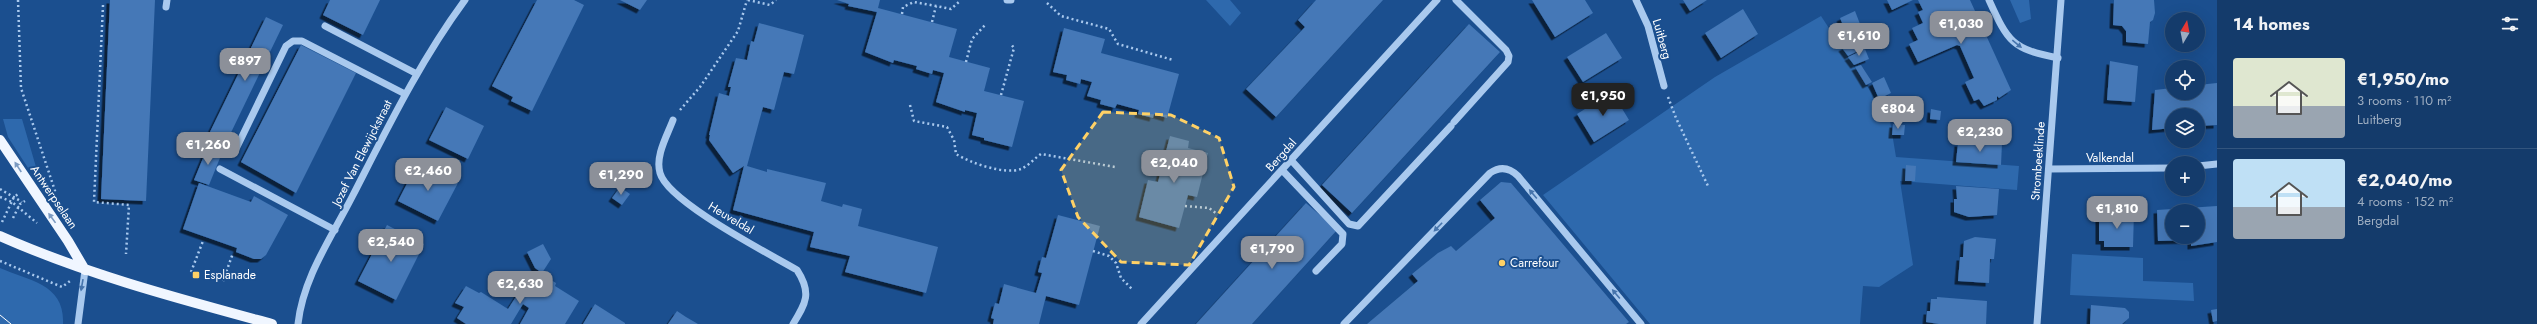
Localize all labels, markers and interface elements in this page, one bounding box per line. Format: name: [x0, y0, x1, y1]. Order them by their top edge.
pin: €1,030: [1928, 11, 1994, 45]
north arrow: [2165, 12, 2205, 52]
map controls: [2165, 12, 2205, 244]
text: 14 homes: [2233, 12, 2310, 36]
icon: filters: [2499, 13, 2521, 35]
text: €1,030: [1939, 14, 1983, 33]
street label: Luitberg: [1648, 17, 1676, 61]
pin: €1,610: [1826, 23, 1892, 57]
text: €1,610: [1837, 26, 1881, 45]
one-way arrow: [2011, 40, 2022, 49]
pin: €897: [221, 48, 269, 82]
text: €897: [229, 51, 261, 70]
button: locate: [2165, 60, 2205, 100]
text: €1,950/mo: [2357, 67, 2449, 91]
icon: home: [2265, 74, 2313, 122]
pin: €1,950: [1570, 83, 1636, 117]
text: €1,950: [1580, 86, 1626, 105]
text: 3 rooms · 110 m²: [2357, 91, 2452, 110]
pin: €804: [1874, 96, 1922, 130]
street label: Jozef Van Elewijckstraat: [326, 97, 397, 211]
text: €804: [1881, 99, 1915, 118]
button: layers: [2165, 108, 2205, 148]
text: Luitberg: [2357, 110, 2402, 129]
pin: €2,230: [1947, 119, 2013, 153]
street label: Strombeeklinde: [2026, 121, 2050, 201]
text: €2,230: [1957, 122, 2003, 141]
pin: €1,260: [175, 132, 241, 166]
street label: Bergdal: [1261, 134, 1301, 176]
text: €1,260: [185, 135, 231, 154]
street label: Valkendal: [2086, 149, 2134, 167]
pin: €2,040: [1141, 150, 1207, 184]
text: €2,040: [1150, 153, 1198, 172]
button: +: [2165, 156, 2205, 196]
pin: €2,460: [395, 158, 461, 192]
one-way arrow: [14, 161, 21, 173]
street label: Antwerpselaan: [26, 161, 82, 233]
text: €2,460: [404, 161, 452, 180]
pin: €1,290: [588, 162, 654, 196]
text: €1,290: [598, 165, 644, 184]
text: €2,040/mo: [2357, 168, 2452, 192]
icon: home: [2265, 175, 2313, 223]
one-way arrow: [1529, 188, 1537, 199]
text: 4 rooms · 152 m²: [2357, 192, 2453, 211]
pin: €1,810: [2084, 196, 2150, 230]
street label: Heuveldal: [705, 197, 757, 239]
text: €1,810: [2096, 199, 2138, 218]
button: −: [2165, 204, 2205, 244]
text: Bergdal: [2357, 211, 2399, 230]
one-way arrow: [48, 212, 56, 223]
one-way arrow: [1434, 222, 1443, 231]
pin: €2,540: [358, 229, 424, 263]
text: €2,540: [367, 232, 415, 251]
pin: €1,790: [1239, 236, 1305, 270]
text: €1,790: [1250, 239, 1294, 258]
place label: Carrefour: [1510, 254, 1560, 272]
marker: Carrefour: [1497, 258, 1507, 268]
place label: Esplanade: [204, 266, 256, 284]
marker: Esplanade: [191, 270, 201, 280]
pin: €2,630: [487, 271, 553, 305]
text: €2,630: [497, 274, 543, 293]
one-way arrow: [79, 279, 85, 291]
one-way arrow: [1611, 289, 1620, 299]

